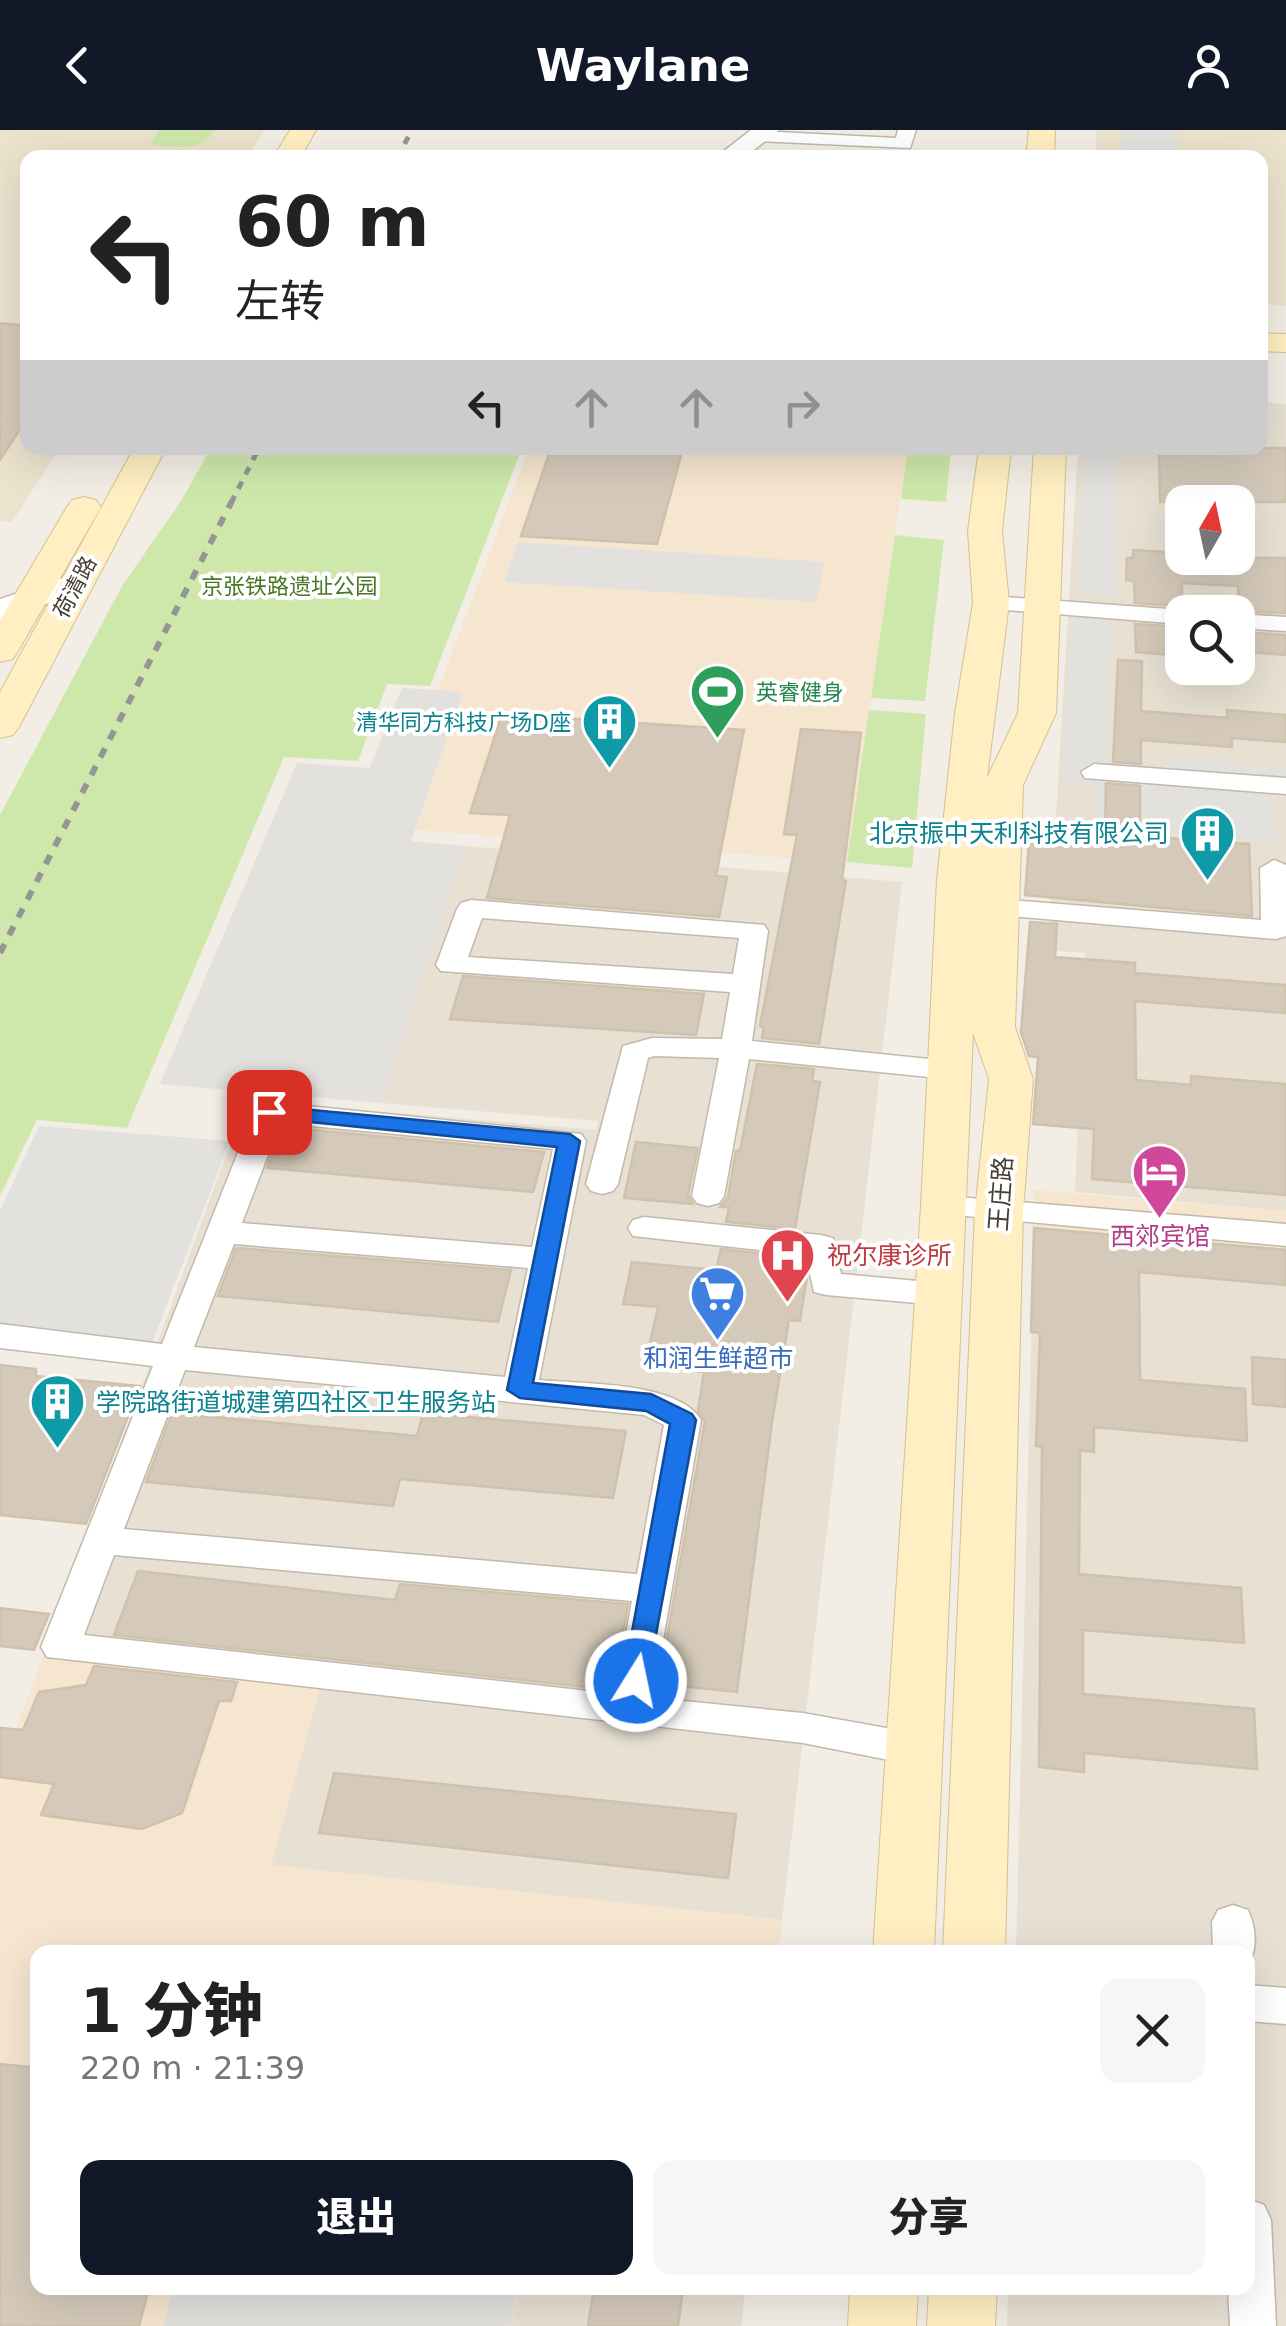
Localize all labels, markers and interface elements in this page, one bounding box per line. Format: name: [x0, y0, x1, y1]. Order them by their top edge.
icon: back: [50, 38, 105, 93]
icon: person: [1181, 38, 1236, 93]
text: Waylane: [536, 39, 750, 92]
text: 60 m: [235, 181, 430, 263]
icon: left: [70, 190, 200, 320]
text: 左转: [235, 275, 325, 328]
icon: left: [459, 380, 514, 435]
icon: ahead: [564, 380, 619, 435]
icon: ahead: [669, 380, 724, 435]
icon: right: [774, 380, 829, 435]
north arrow: [1165, 485, 1255, 575]
map controls: [1165, 485, 1255, 685]
street label: 荷清路: [48, 552, 102, 622]
park label: 京张铁路遗址公园: [201, 574, 377, 599]
button: search: [1165, 595, 1255, 685]
sports icon: 英睿健身: [687, 662, 747, 741]
place label: 英睿健身: [756, 680, 844, 705]
building icon: 清华同方科技广场D座: [580, 692, 640, 771]
place label: 清华同方科技广场D座: [356, 710, 571, 735]
building icon: 北京振中天利科技有限公司: [1178, 803, 1238, 882]
place label: 北京振中天利科技有限公司: [869, 819, 1169, 848]
pin: [227, 1070, 312, 1155]
icon: arrive: [242, 1085, 297, 1140]
hotel icon: 西郊宾馆: [1130, 1141, 1190, 1220]
street label: 王庄路: [984, 1156, 1018, 1232]
place label: 西郊宾馆: [1110, 1222, 1210, 1251]
hospital icon: 祝尔康诊所: [758, 1225, 818, 1304]
place label: 祝尔康诊所: [827, 1241, 952, 1270]
supermarket icon: 和润生鲜超市: [688, 1264, 748, 1343]
place label: 和润生鲜超市: [643, 1344, 793, 1373]
building icon: 学院路街道城建第四社区卫生服务站: [27, 1372, 87, 1451]
place label: 学院路街道城建第四社区卫生服务站: [96, 1388, 496, 1417]
position arrow: [584, 1629, 688, 1733]
text: 1 分钟: [80, 1976, 263, 2046]
button: close: [1100, 1978, 1205, 2083]
text: 220 m · 21:39: [80, 2049, 305, 2087]
button: 退出: [80, 2160, 633, 2275]
button: 分享: [653, 2160, 1205, 2275]

